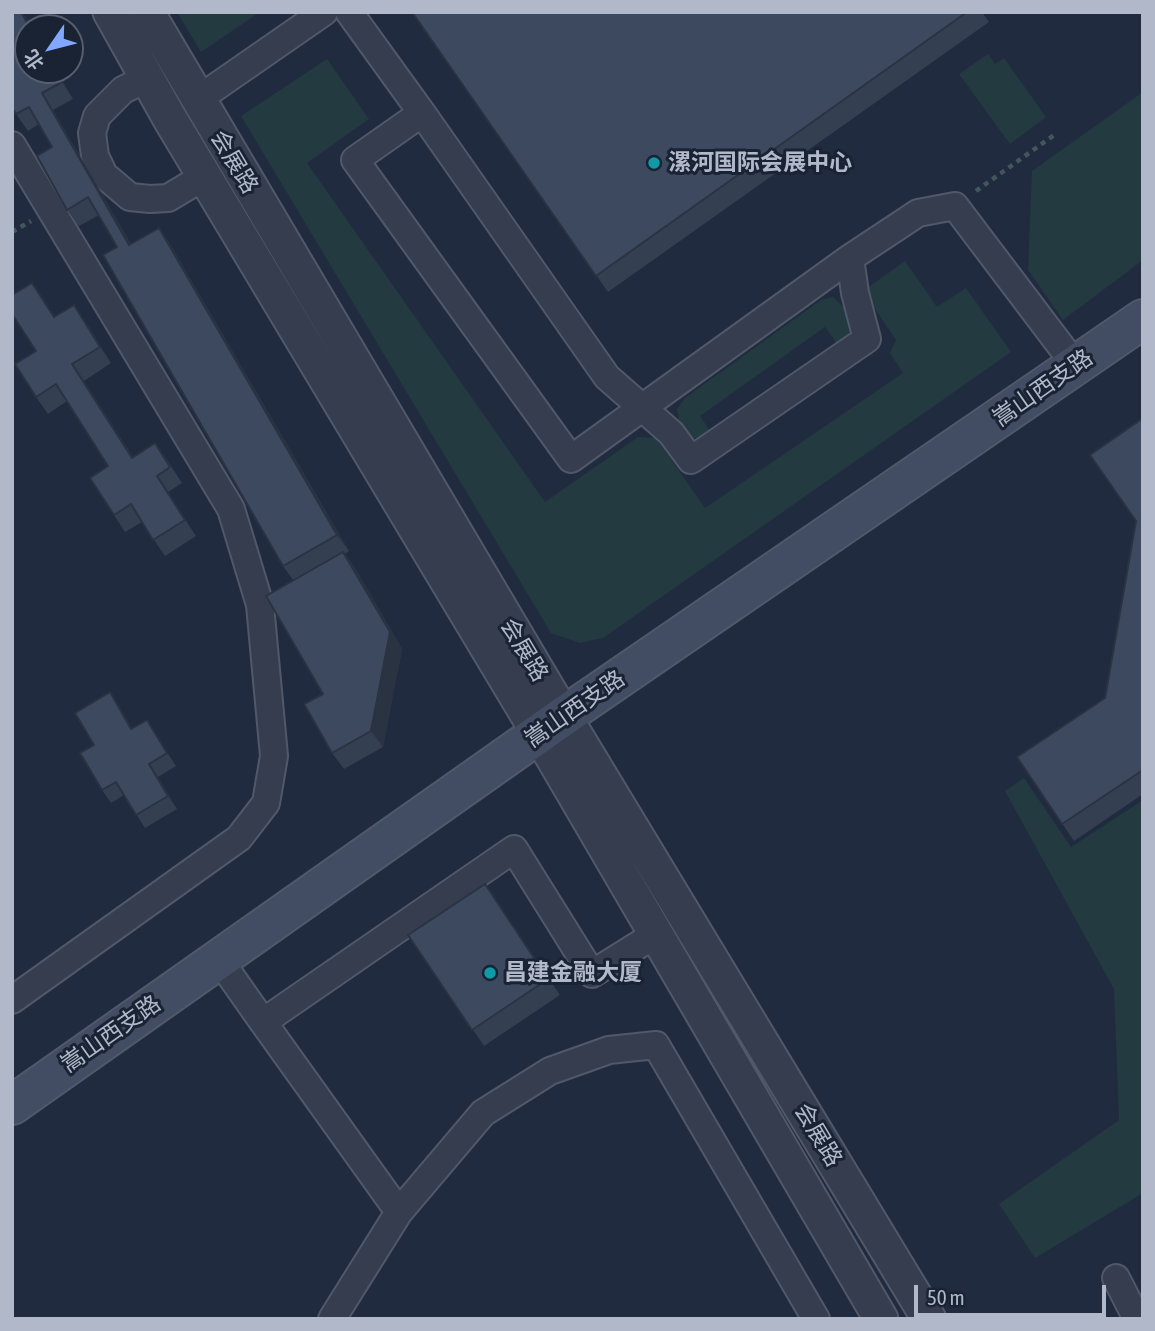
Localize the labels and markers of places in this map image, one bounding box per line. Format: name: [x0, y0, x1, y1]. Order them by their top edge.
place label: 漯河国际会展中心: [668, 149, 852, 177]
marker: 漯河国际会展中心: [646, 155, 662, 171]
place label: 昌建金融大厦: [504, 959, 642, 987]
marker: 昌建金融大厦: [482, 965, 498, 981]

